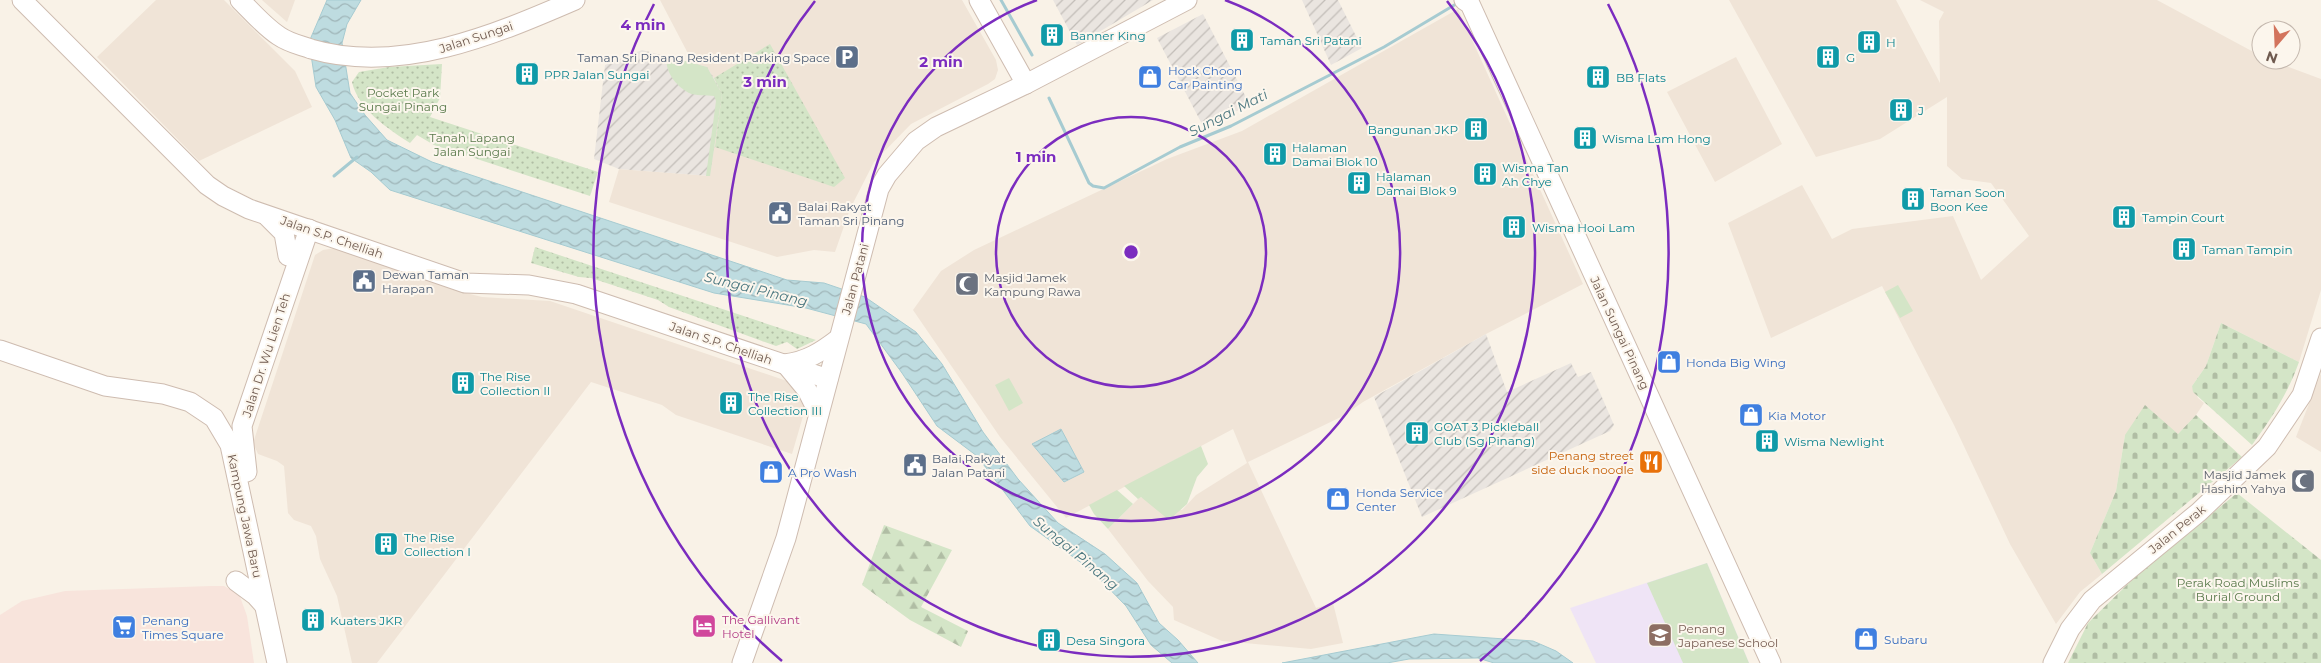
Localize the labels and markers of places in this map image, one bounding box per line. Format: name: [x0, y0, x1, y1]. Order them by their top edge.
building icon: Banner King: [1039, 22, 1065, 48]
building icon: Taman Sri Patani: [1229, 27, 1255, 53]
place label: Banner King: [1070, 28, 1146, 43]
building icon: H: [1856, 29, 1882, 55]
place label: Taman Sri Patani: [1260, 33, 1362, 48]
place label: H: [1886, 35, 1896, 50]
parking icon: Taman Sri Pinang Resident Parking Space: [834, 44, 860, 70]
building icon: G: [1815, 44, 1841, 70]
place label: Taman Sri Pinang Resident Parking Space: [577, 50, 830, 65]
place label: G: [1846, 50, 1855, 65]
building icon: PPR Jalan Sungai: [514, 61, 540, 87]
place label: Hock Choon Car Painting: [1168, 63, 1243, 92]
shop icon: Hock Choon Car Painting: [1137, 64, 1163, 90]
building icon: BB Flats: [1585, 64, 1611, 90]
place label: PPR Jalan Sungai: [544, 67, 650, 82]
place label: BB Flats: [1616, 70, 1666, 85]
building icon: J: [1888, 97, 1914, 123]
place label: J: [1917, 103, 1924, 118]
building icon: Bangunan JKP: [1463, 116, 1489, 142]
place label: Bangunan JKP: [1368, 122, 1458, 137]
building icon: Wisma Lam Hong: [1572, 125, 1598, 151]
place label: Wisma Lam Hong: [1602, 131, 1711, 146]
place label: Halaman Damai Blok 10: [1292, 140, 1378, 169]
building icon: Halaman Damai Blok 10: [1262, 141, 1288, 167]
place label: Wisma Tan Ah Chye: [1502, 160, 1569, 189]
building icon: Wisma Tan Ah Chye: [1472, 161, 1498, 187]
place label: Halaman Damai Blok 9: [1376, 169, 1457, 198]
building icon: Halaman Damai Blok 9: [1346, 170, 1372, 196]
place label: Taman Soon Boon Kee: [1930, 185, 2005, 214]
building icon: Taman Soon Boon Kee: [1900, 186, 1926, 212]
place label: Balai Rakyat Taman Sri Pinang: [798, 199, 905, 228]
public building icon: Balai Rakyat Taman Sri Pinang: [767, 200, 793, 226]
building icon: Tampin Court: [2111, 204, 2137, 230]
place label: Tampin Court: [2142, 210, 2225, 225]
building icon: Wisma Hooi Lam: [1501, 214, 1527, 240]
place label: Wisma Hooi Lam: [1532, 220, 1635, 235]
building icon: Taman Tampin: [2171, 236, 2197, 262]
place label: Taman Tampin: [2202, 242, 2293, 257]
centre of rings: [1122, 243, 1140, 261]
place label: Dewan Taman Harapan: [382, 267, 469, 296]
public building icon: Dewan Taman Harapan: [351, 268, 377, 294]
place label: Masjid Jamek Kampung Rawa: [984, 270, 1081, 299]
mosque icon: Masjid Jamek Kampung Rawa: [954, 271, 980, 297]
shop icon: Honda Big Wing: [1656, 349, 1682, 375]
place label: Honda Big Wing: [1686, 355, 1786, 370]
place label: The Rise Collection II: [480, 369, 550, 398]
building icon: The Rise Collection II: [450, 370, 476, 396]
place label: The Rise Collection III: [748, 389, 822, 418]
building icon: The Rise Collection III: [718, 390, 744, 416]
shop icon: Kia Motor: [1738, 402, 1764, 428]
place label: Kia Motor: [1768, 408, 1826, 423]
place label: GOAT 3 Pickleball Club (Sg Pinang): [1434, 419, 1539, 448]
building icon: GOAT 3 Pickleball Club (Sg Pinang): [1404, 420, 1430, 446]
building icon: Wisma Newlight: [1754, 428, 1780, 454]
place label: Wisma Newlight: [1784, 434, 1884, 449]
place label: Penang street side duck noodle: [1531, 448, 1634, 477]
restaurant icon: Penang street side duck noodle: [1638, 449, 1664, 475]
place label: Balai Rakyat Jalan Patani: [931, 451, 1006, 480]
public building icon: Balai Rakyat Jalan Patani: [902, 452, 928, 478]
shop icon: A Pro Wash: [758, 459, 784, 485]
place label: A Pro Wash: [788, 465, 857, 480]
place label: Masjid Jamek Hashim Yahya: [2201, 467, 2287, 496]
mosque icon: Masjid Jamek Hashim Yahya: [2290, 468, 2316, 494]
place label: Honda Service Center: [1356, 485, 1443, 514]
shop icon: Honda Service Center: [1325, 486, 1351, 512]
place label: The Rise Collection I: [404, 530, 471, 559]
building icon: The Rise Collection I: [373, 531, 399, 557]
building icon: Kuaters JKR: [300, 607, 326, 633]
place label: The Gallivant Hotel: [722, 612, 800, 641]
place label: Penang Times Square: [142, 613, 224, 642]
place label: Kuaters JKR: [330, 613, 403, 628]
hotel icon: The Gallivant Hotel: [691, 613, 717, 639]
supermarket icon: Penang Times Square: [111, 614, 137, 640]
place label: Penang Japanese School: [1677, 621, 1778, 650]
school or university icon: Penang Japanese School: [1647, 622, 1673, 648]
shop icon: Subaru: [1853, 626, 1879, 652]
building icon: Desa Singora: [1036, 627, 1062, 653]
place label: Subaru: [1884, 632, 1928, 647]
place label: Desa Singora: [1066, 633, 1145, 648]

